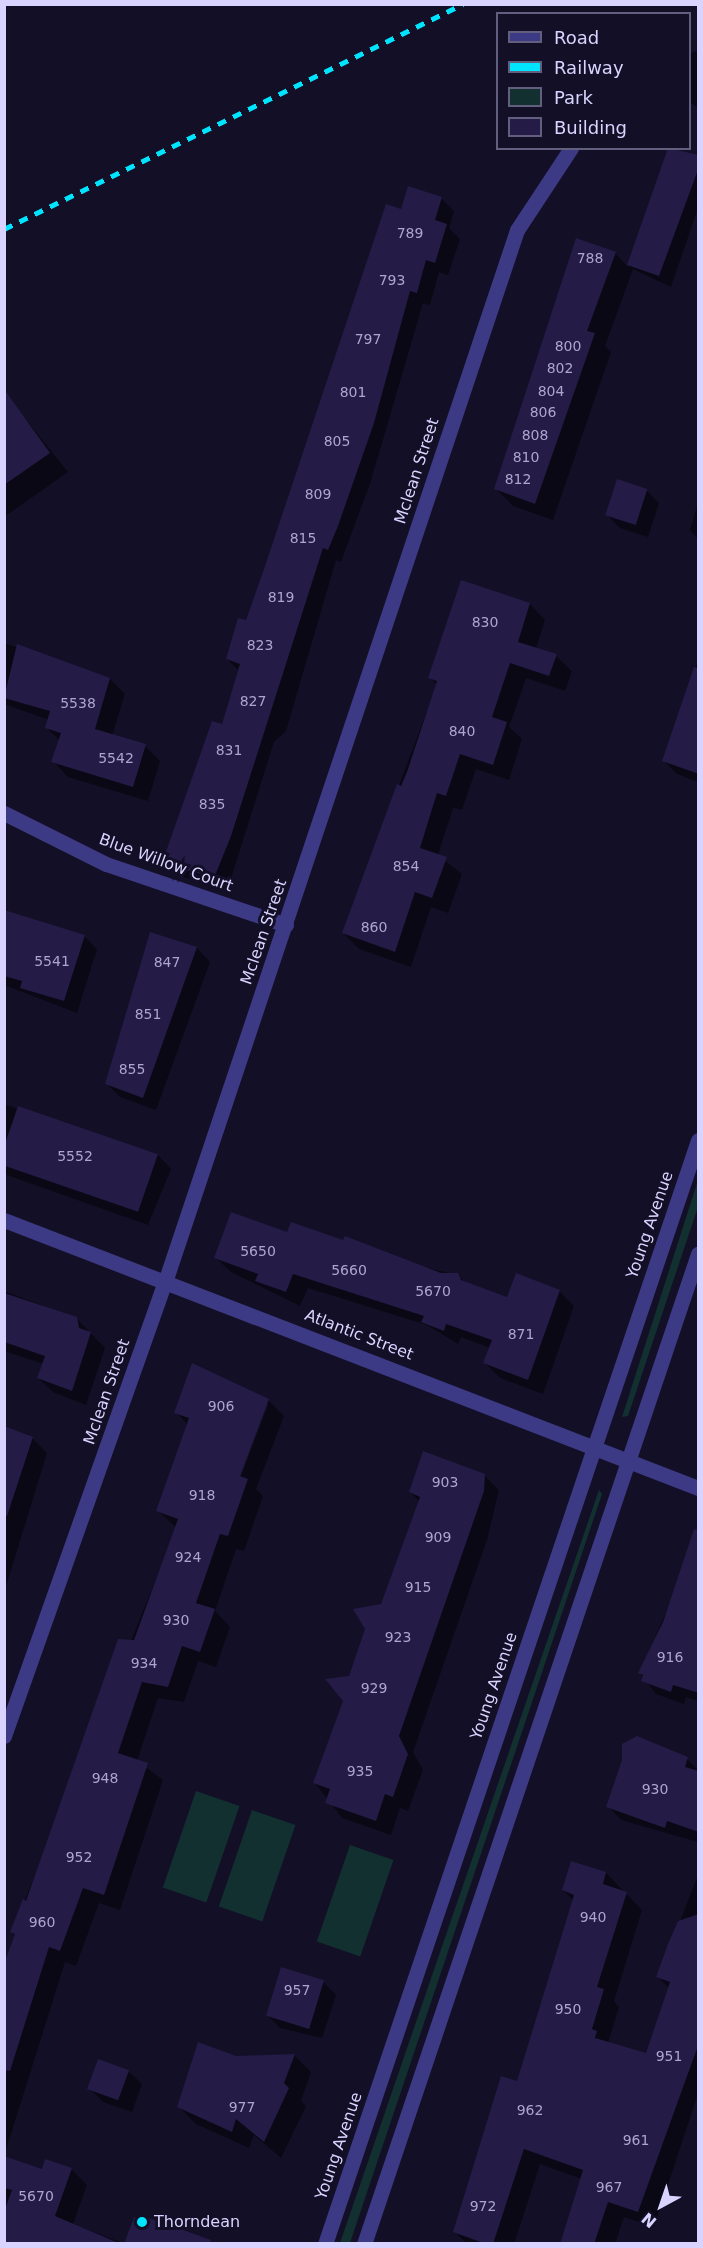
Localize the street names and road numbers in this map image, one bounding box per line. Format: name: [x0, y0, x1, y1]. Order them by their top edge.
street label: Mclean Street: [391, 415, 443, 527]
street label: Blue Willow Court: [96, 830, 236, 896]
street label: Mclean Street: [237, 877, 291, 987]
street label: Young Avenue: [623, 1169, 677, 1281]
street label: Atlantic Street: [302, 1306, 416, 1364]
street label: Mclean Street: [80, 1337, 134, 1447]
street label: Young Avenue: [467, 1630, 521, 1742]
street label: Young Avenue: [312, 2090, 366, 2202]

